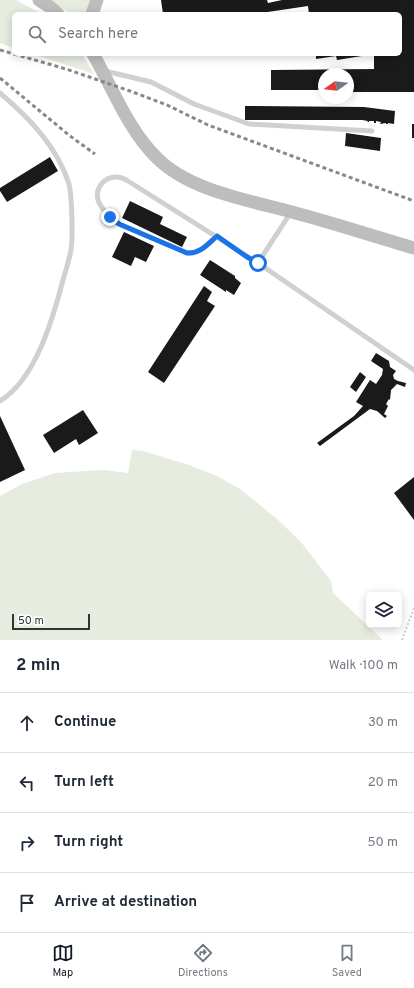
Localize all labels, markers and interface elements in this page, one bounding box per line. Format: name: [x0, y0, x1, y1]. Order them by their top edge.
search box: [12, 12, 402, 56]
icon: search: [26, 23, 48, 45]
text: Search here: [58, 25, 138, 44]
north arrow: [318, 68, 354, 104]
route end: [101, 208, 119, 226]
route start: [249, 254, 267, 272]
map controls: [366, 592, 402, 628]
button: layers: [366, 592, 402, 628]
scale bar: [12, 612, 90, 631]
text: 50 m: [18, 614, 44, 628]
text: 2 min: [16, 655, 60, 677]
text: Walk · 100 m: [329, 658, 398, 674]
icon: ahead: [16, 712, 38, 734]
text: Continue: [54, 713, 116, 732]
text: 30 m: [368, 715, 398, 731]
icon: left: [16, 772, 38, 794]
text: Turn left: [54, 773, 114, 792]
text: 20 m: [368, 775, 398, 791]
icon: right: [16, 832, 38, 854]
text: Turn right: [54, 833, 123, 852]
text: 50 m: [368, 835, 398, 851]
icon: arrive: [16, 892, 38, 914]
text: Arrive at destination: [54, 893, 197, 912]
tab: Map: [52, 942, 74, 980]
tab: Directions: [178, 942, 228, 980]
tab: Saved: [332, 942, 362, 980]

